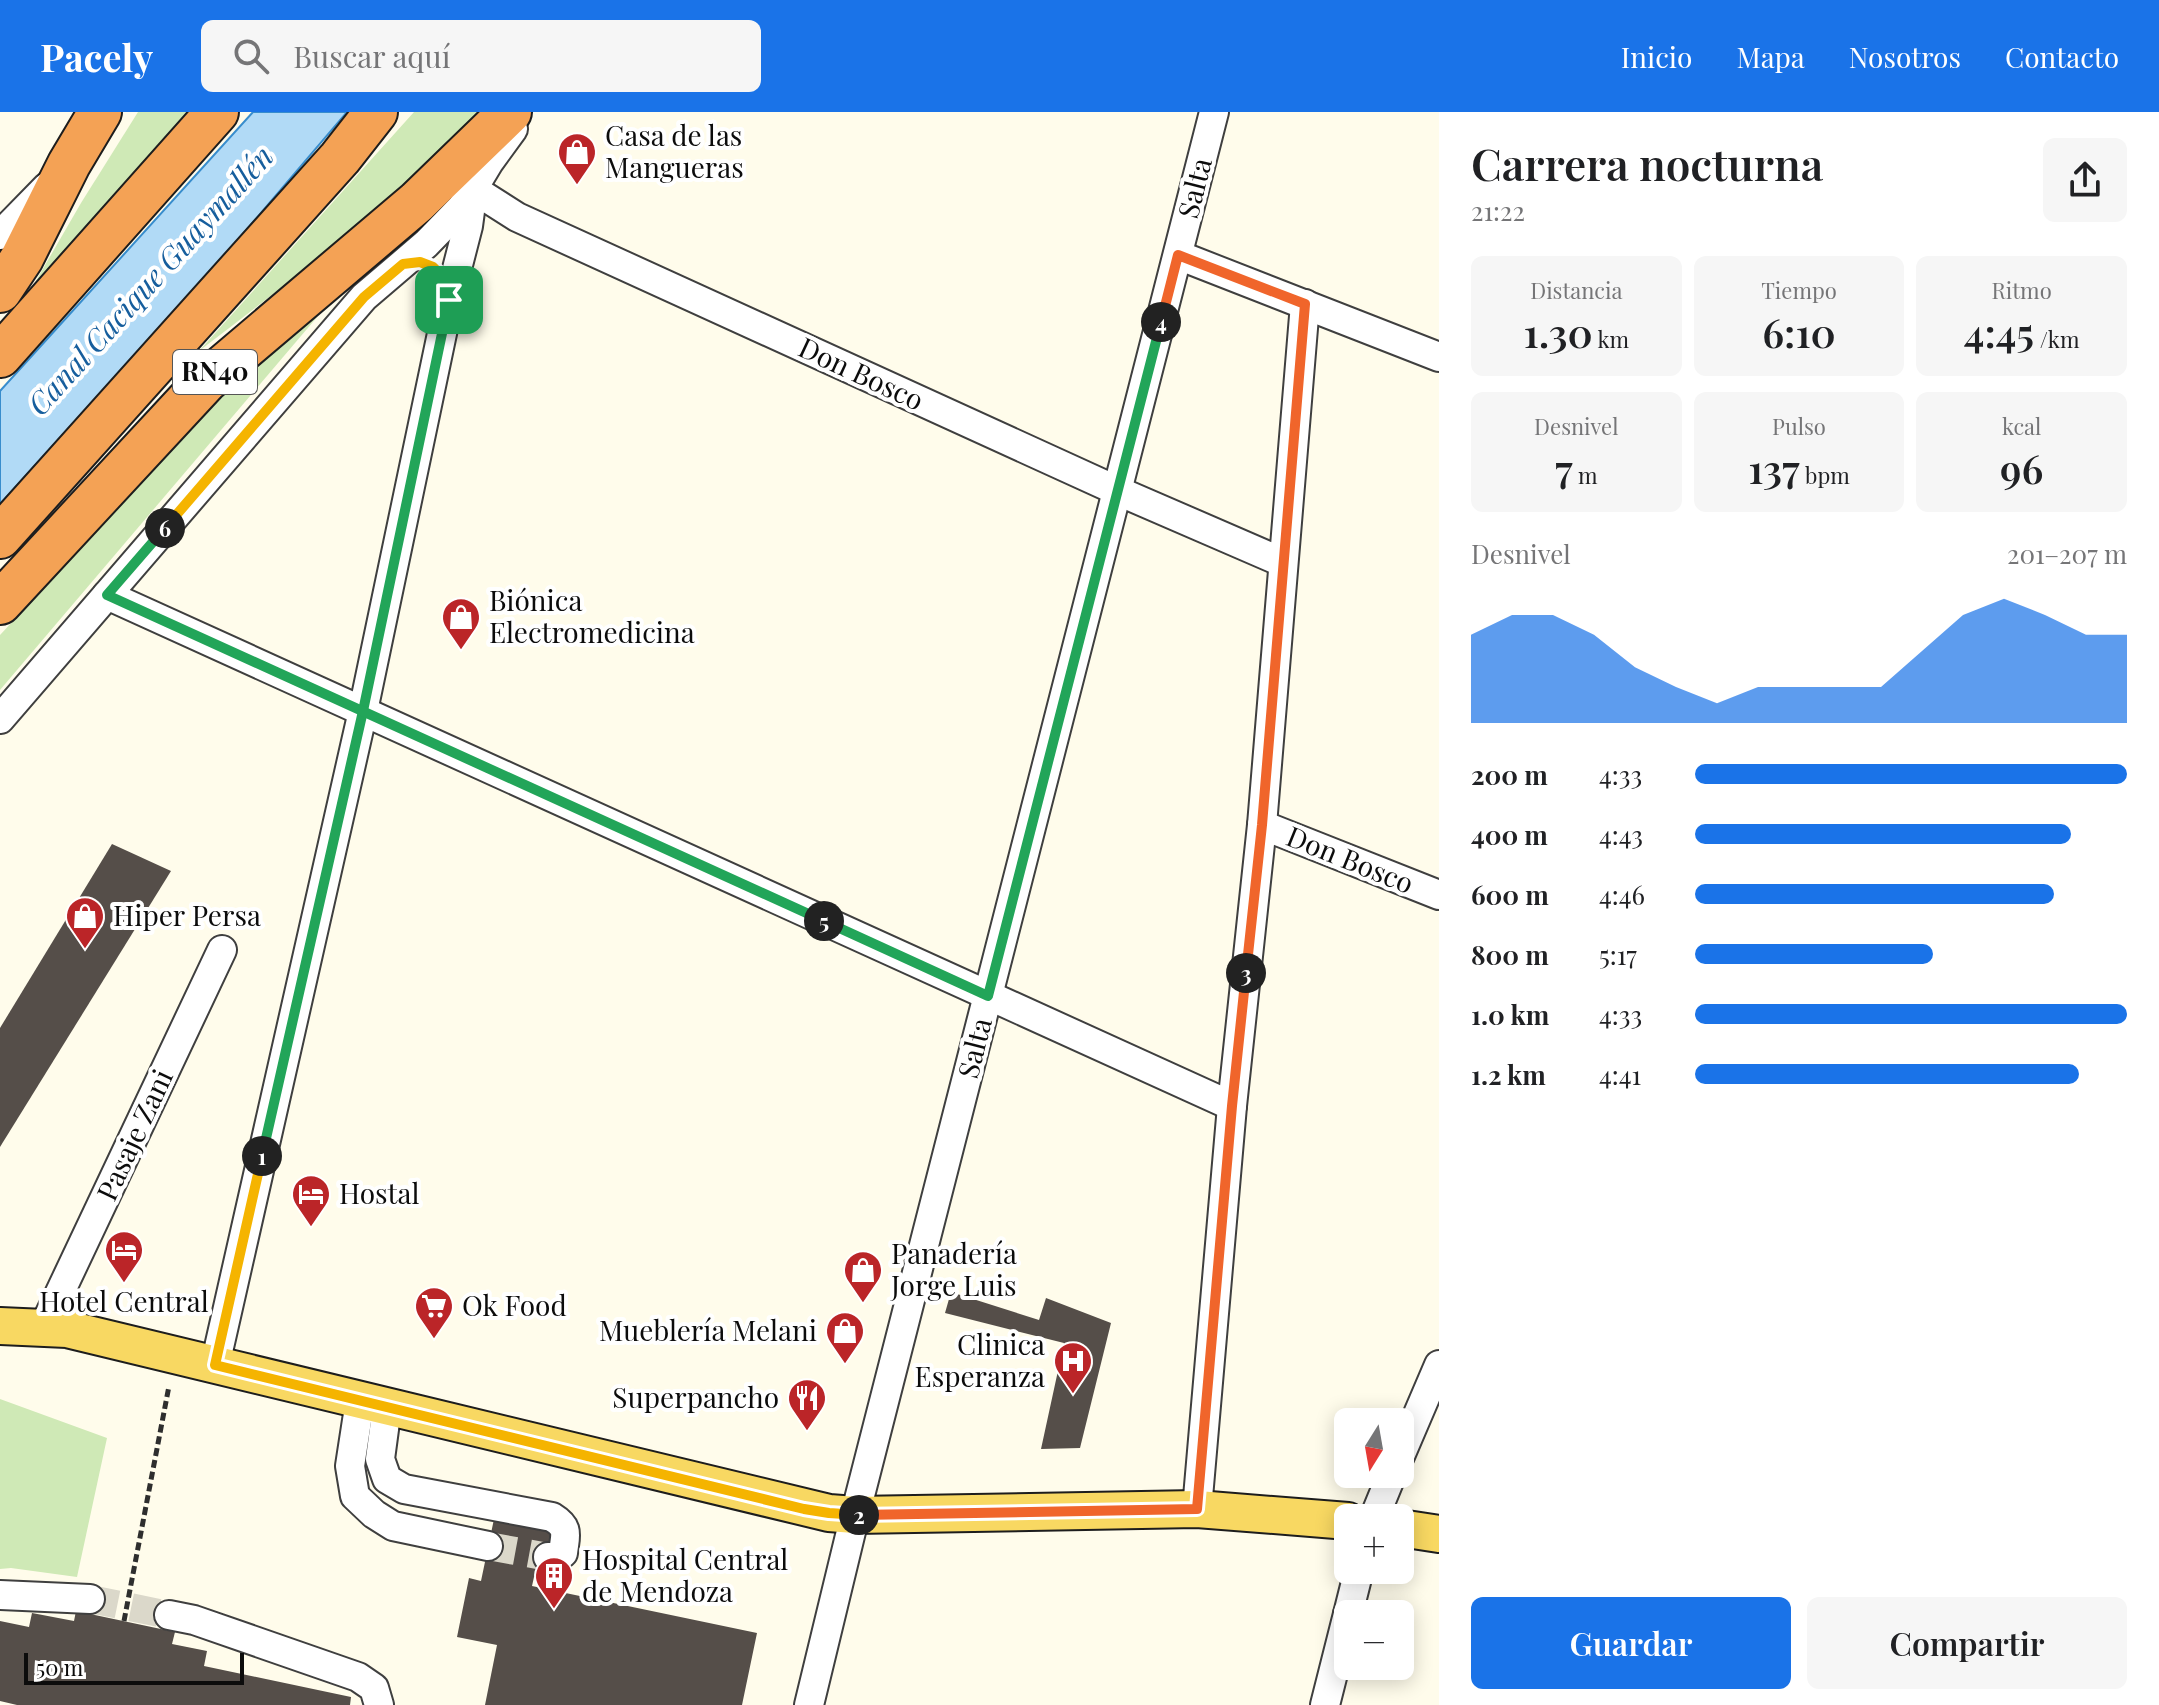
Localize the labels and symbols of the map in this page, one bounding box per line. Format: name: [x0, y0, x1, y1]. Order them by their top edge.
place label: Casa de las Mangueras: [605, 116, 744, 185]
shop icon: Casa de las Mangueras: [556, 131, 598, 186]
water label: Canal Cacique Guaymallén: [18, 137, 281, 423]
street label: Salta: [1168, 154, 1219, 222]
pin: [415, 266, 483, 334]
pin: 4: [1141, 302, 1181, 342]
street label: Don Bosco: [793, 328, 930, 418]
road number: RN40: [173, 350, 257, 394]
pin: 6: [145, 508, 185, 548]
place label: Biónica Electromedicina: [489, 581, 695, 650]
shop icon: Biónica Electromedicina: [440, 596, 482, 651]
street label: Don Bosco: [1282, 816, 1419, 901]
shop icon: Hiper Persa: [64, 895, 106, 950]
place label: Hiper Persa: [113, 896, 261, 933]
pin: 5: [804, 901, 844, 941]
pin: 3: [1226, 953, 1266, 993]
street label: Salta: [948, 1014, 999, 1082]
street label: Pasaje Zani: [87, 1063, 180, 1206]
pin: 1: [242, 1136, 282, 1176]
hotel icon: Hostal: [290, 1173, 332, 1228]
place label: Hostal: [339, 1174, 419, 1211]
hotel icon: Hotel Central: [103, 1229, 145, 1284]
place label: Panadería Jorge Luis: [890, 1234, 1017, 1303]
shop icon: Panadería Jorge Luis: [842, 1249, 884, 1304]
place label: Hotel Central: [39, 1282, 209, 1319]
supermarket icon: Ok Food: [413, 1285, 455, 1340]
place label: Ok Food: [462, 1286, 567, 1323]
shop icon: Mueblería Melani: [824, 1310, 866, 1365]
place label: Mueblería Melani: [599, 1311, 817, 1348]
place label: Clinica Esperanza: [915, 1325, 1045, 1394]
hospital icon: Clinica Esperanza: [1052, 1340, 1094, 1395]
restaurant icon: Superpancho: [786, 1377, 828, 1432]
place label: Superpancho: [612, 1378, 779, 1415]
north arrow: [1334, 1408, 1414, 1488]
pin: 2: [839, 1495, 879, 1535]
place label: Hospital Central de Mendoza: [582, 1540, 788, 1609]
building icon: Hospital Central de Mendoza: [533, 1555, 575, 1610]
scale bar: [24, 1649, 244, 1685]

